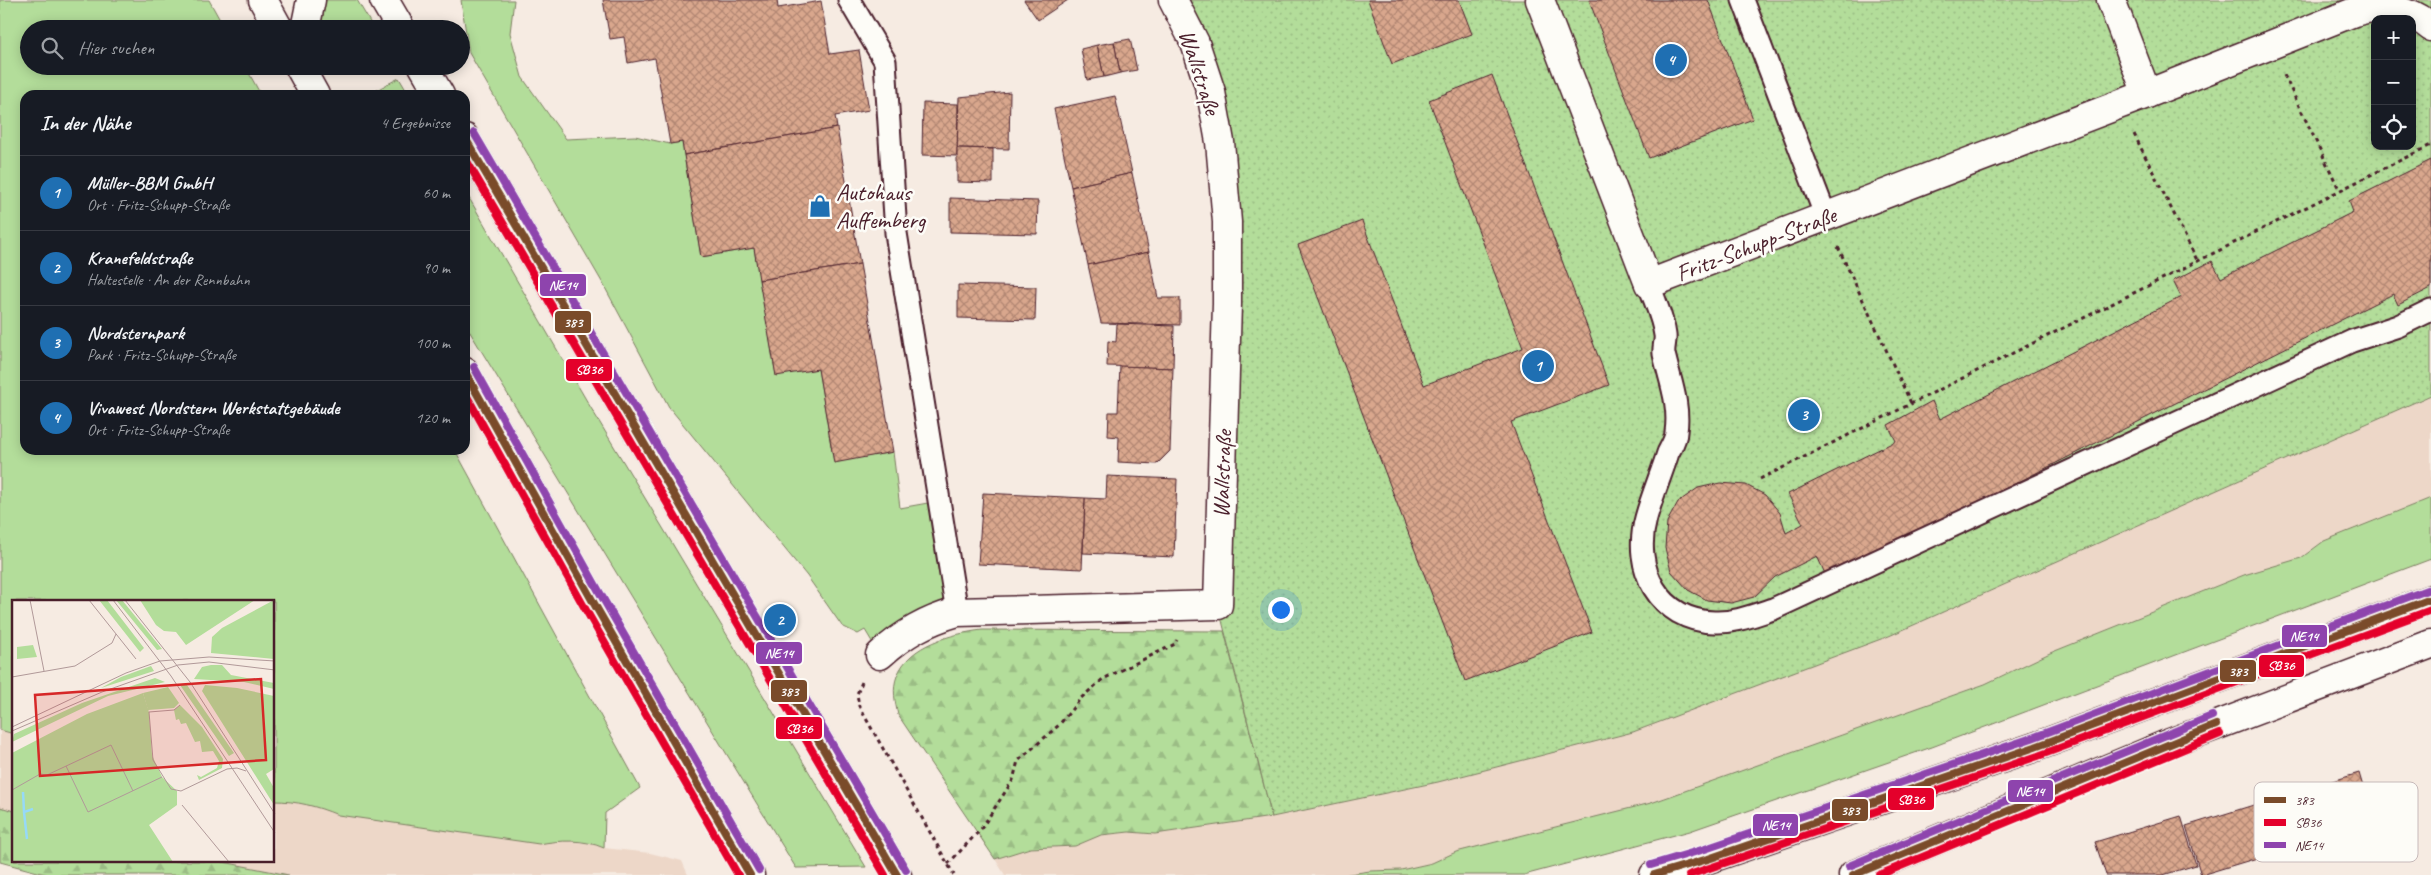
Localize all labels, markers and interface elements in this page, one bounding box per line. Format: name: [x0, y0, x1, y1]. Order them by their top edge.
map controls: [2371, 15, 2416, 150]
button: +: [2371, 15, 2416, 60]
search box: [20, 20, 470, 75]
street label: Wallstraße: [1172, 26, 1228, 120]
icon: search: [38, 34, 66, 62]
text: Hier suchen: [78, 36, 154, 60]
pin: 4: [1655, 41, 1687, 79]
button: −: [2371, 60, 2416, 105]
button: locate: [2371, 105, 2416, 150]
text: In der Nähe: [40, 110, 130, 136]
text: 4 Ergebnisse: [381, 113, 450, 133]
text: Müller-BBM GmbH: [87, 171, 212, 195]
place label: Autohaus Auffemberg: [836, 177, 927, 235]
text: 1: [52, 183, 60, 203]
text: 60 m: [423, 183, 450, 203]
shop icon: Autohaus Auffemberg: [807, 193, 833, 219]
text: Ort · Fritz-Schupp-Straße: [87, 195, 230, 215]
street label: Fritz-Schupp-Straße: [1672, 199, 1842, 288]
text: Kranefeldstraße: [87, 246, 192, 270]
text: 2: [52, 258, 60, 278]
text: 90 m: [423, 258, 450, 278]
text: Haltestelle · An der Rennbahn: [87, 270, 250, 290]
line badge: NE14: [539, 273, 587, 297]
text: NE14: [549, 277, 579, 294]
line badge: 383: [554, 310, 592, 334]
text: 383: [564, 314, 584, 331]
text: Nordsternpark: [87, 321, 184, 345]
text: 3: [52, 333, 60, 353]
text: 100 m: [416, 333, 450, 353]
text: Park · Fritz-Schupp-Straße: [87, 345, 236, 365]
pin: 1: [1522, 347, 1554, 385]
line badge: SB36: [565, 358, 613, 382]
text: SB36: [575, 361, 604, 378]
text: Vivawest Nordstern Werkstattgebäude: [87, 396, 340, 420]
pin: 3: [1788, 396, 1820, 434]
text: 4: [52, 408, 60, 428]
text: 120 m: [416, 408, 450, 428]
text: Ort · Fritz-Schupp-Straße: [87, 420, 230, 440]
street label: Wallstraße: [1205, 427, 1239, 518]
your location: [1268, 597, 1294, 623]
inset map: [12, 600, 275, 862]
pin: 2: [764, 601, 796, 639]
line badge: NE14: [2281, 624, 2328, 648]
text: NE14: [2290, 628, 2320, 645]
line badge: NE14: [755, 641, 803, 665]
text: NE14: [765, 645, 795, 662]
line badge: SB36: [2258, 654, 2305, 678]
text: SB36: [2267, 657, 2296, 674]
line badge: 383: [2219, 659, 2257, 683]
text: 383: [2229, 663, 2249, 680]
line badge: 383: [770, 679, 808, 703]
text: 383: [780, 683, 800, 700]
line badge: SB36: [775, 716, 823, 740]
text: SB36: [785, 720, 814, 737]
line badge: NE14: [2007, 779, 2054, 803]
legend: [2254, 782, 2418, 862]
text: NE14: [2016, 783, 2046, 800]
line badge: SB36: [1887, 787, 1935, 811]
text: SB36: [1897, 791, 1926, 808]
text: 383: [2295, 792, 2316, 809]
line badge: 383: [1831, 798, 1869, 822]
text: 383: [1841, 802, 1861, 819]
line badge: NE14: [1752, 813, 1799, 837]
text: SB36: [2295, 814, 2322, 831]
text: NE14: [1762, 817, 1792, 834]
text: NE14: [2295, 837, 2325, 854]

